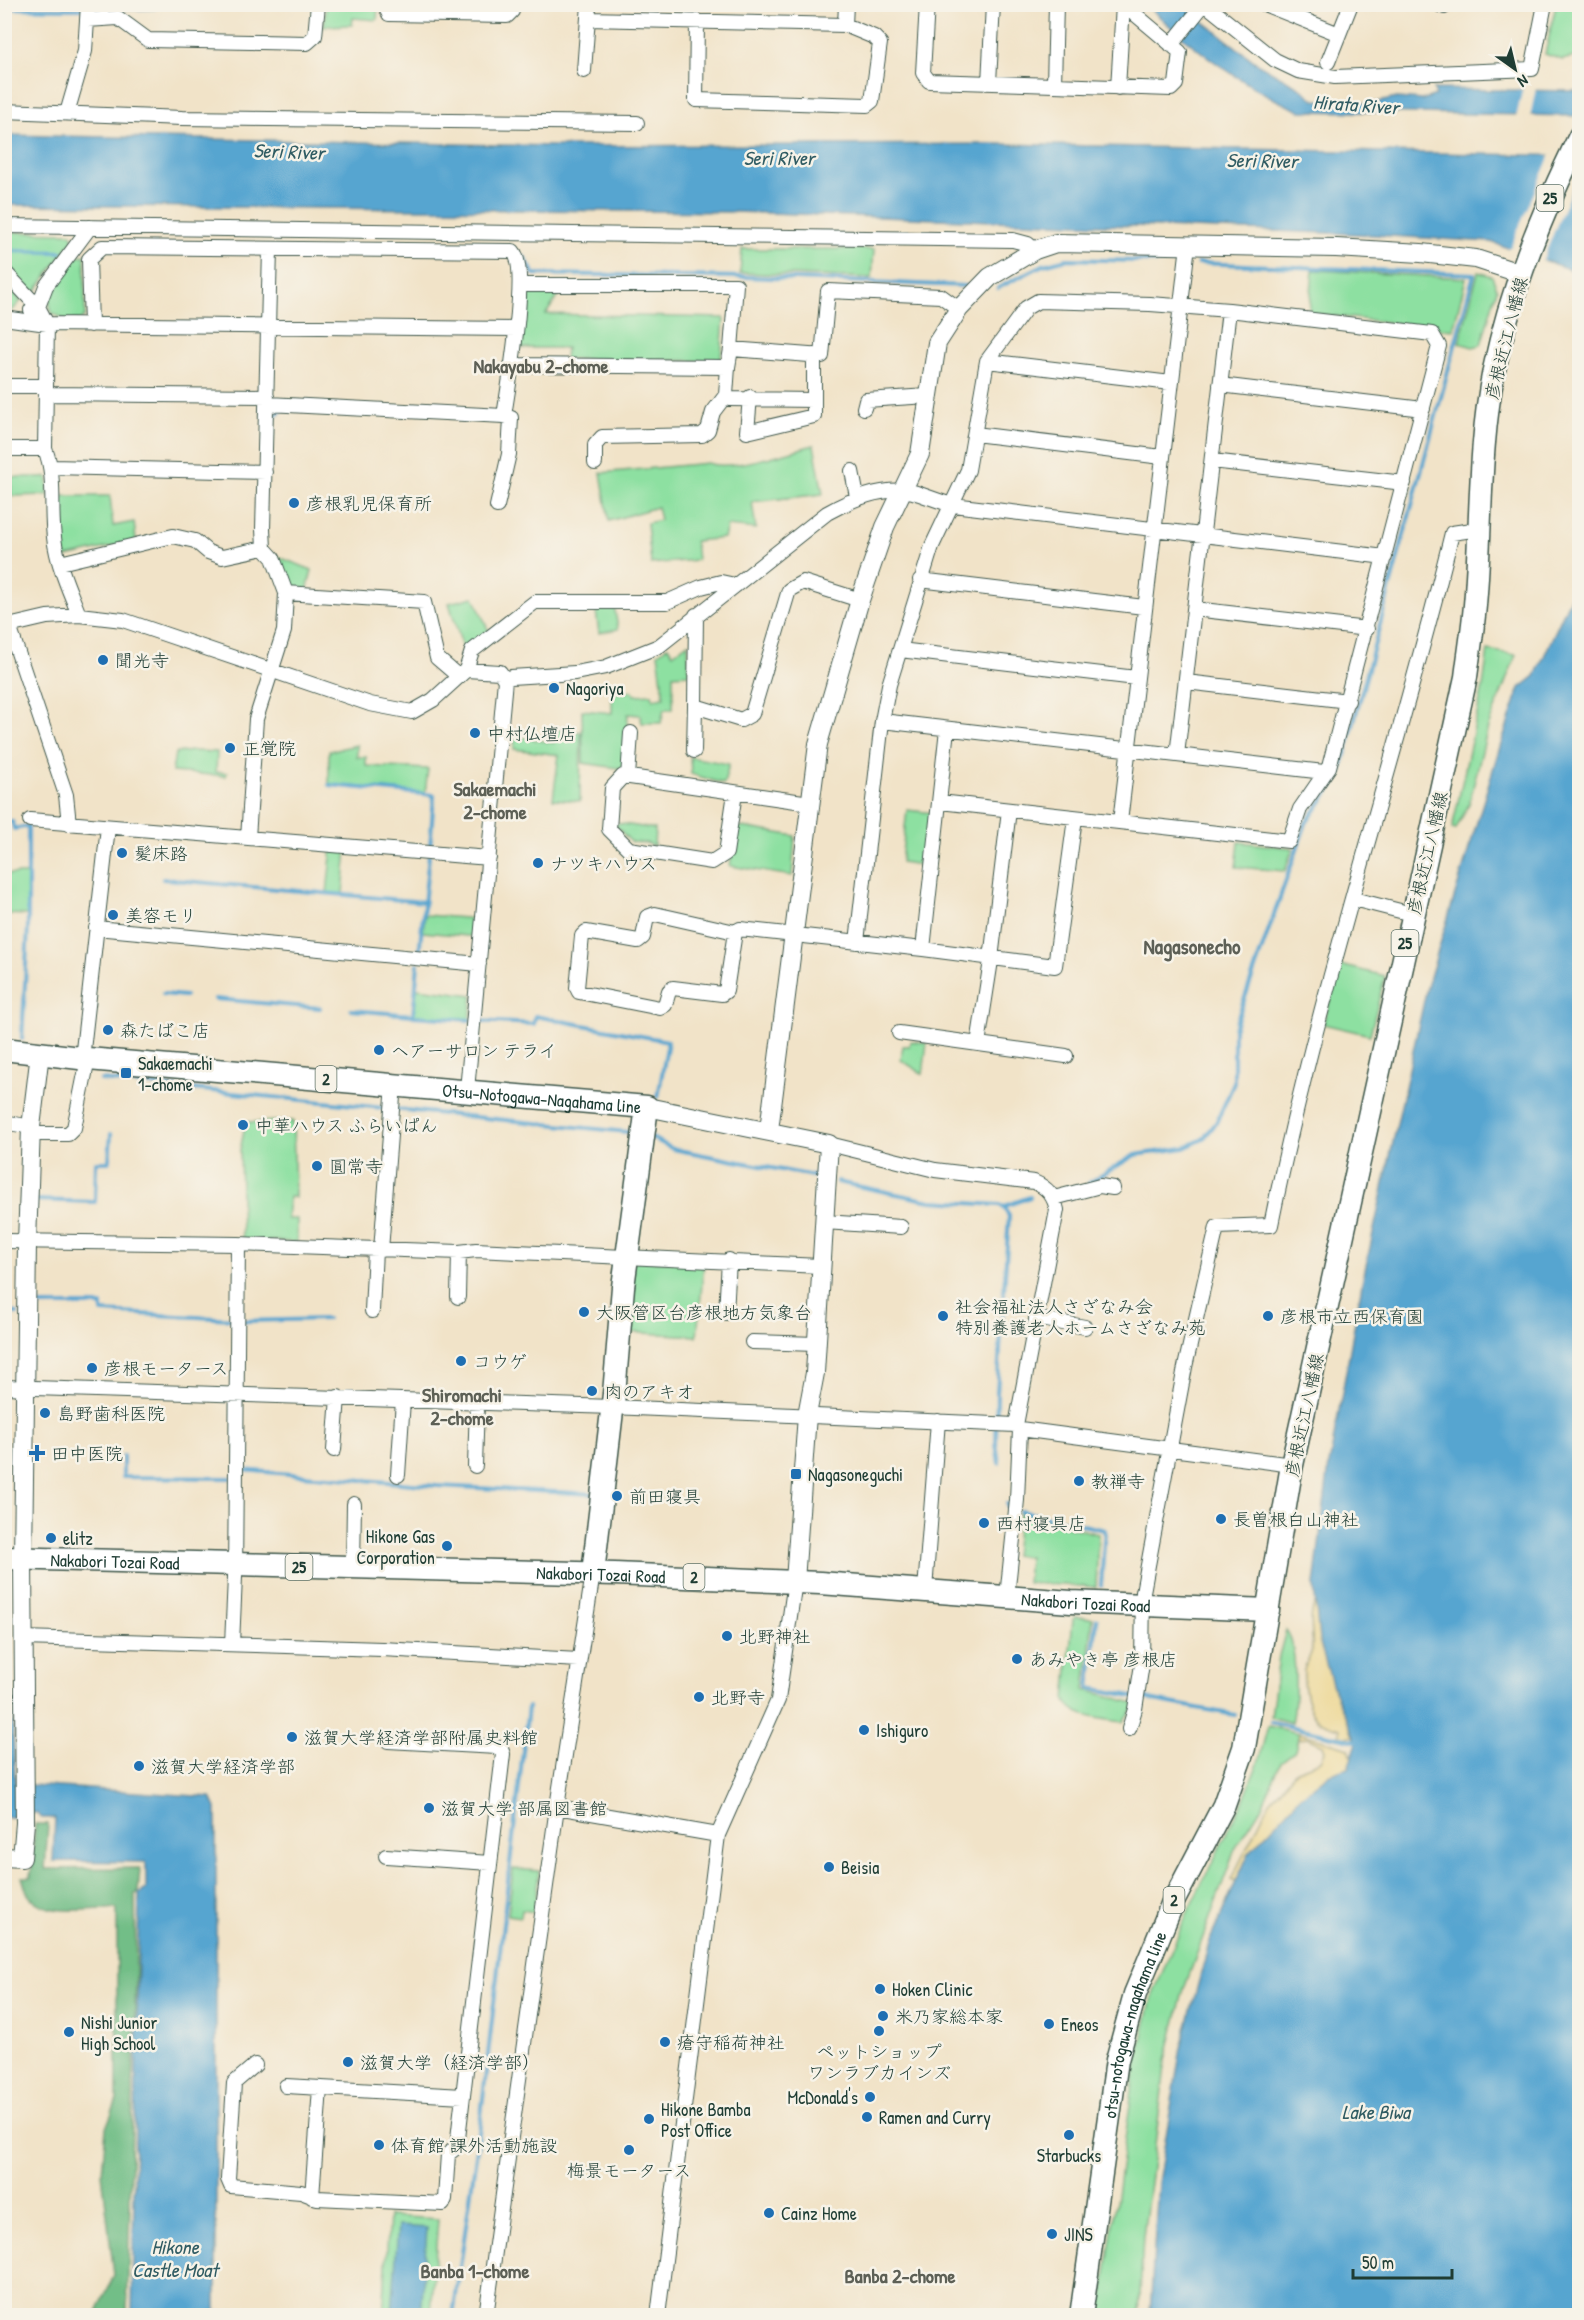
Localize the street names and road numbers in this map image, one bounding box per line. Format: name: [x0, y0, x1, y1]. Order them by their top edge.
road number: 25: [1536, 185, 1564, 211]
street label: 彦根近江八幡線: [1479, 274, 1533, 402]
street label: 彦根近江八幡線: [1401, 789, 1453, 917]
road number: 25: [1392, 930, 1418, 956]
road number: 2: [316, 1066, 336, 1092]
street label: Otsu-Notogawa-Nagahama line: [441, 1077, 642, 1119]
street label: 彦根近江八幡線: [1279, 1351, 1329, 1479]
street label: Nakabori Tozai Road: [50, 1547, 180, 1575]
road number: 25: [286, 1554, 312, 1580]
street label: Nakabori Tozai Road: [536, 1559, 666, 1589]
road number: 2: [684, 1564, 704, 1590]
street label: Nakabori Tozai Road: [1020, 1586, 1151, 1618]
road number: 2: [1164, 1887, 1184, 1913]
street label: otsu-notogawa-nagahama line: [1096, 1927, 1172, 2120]

